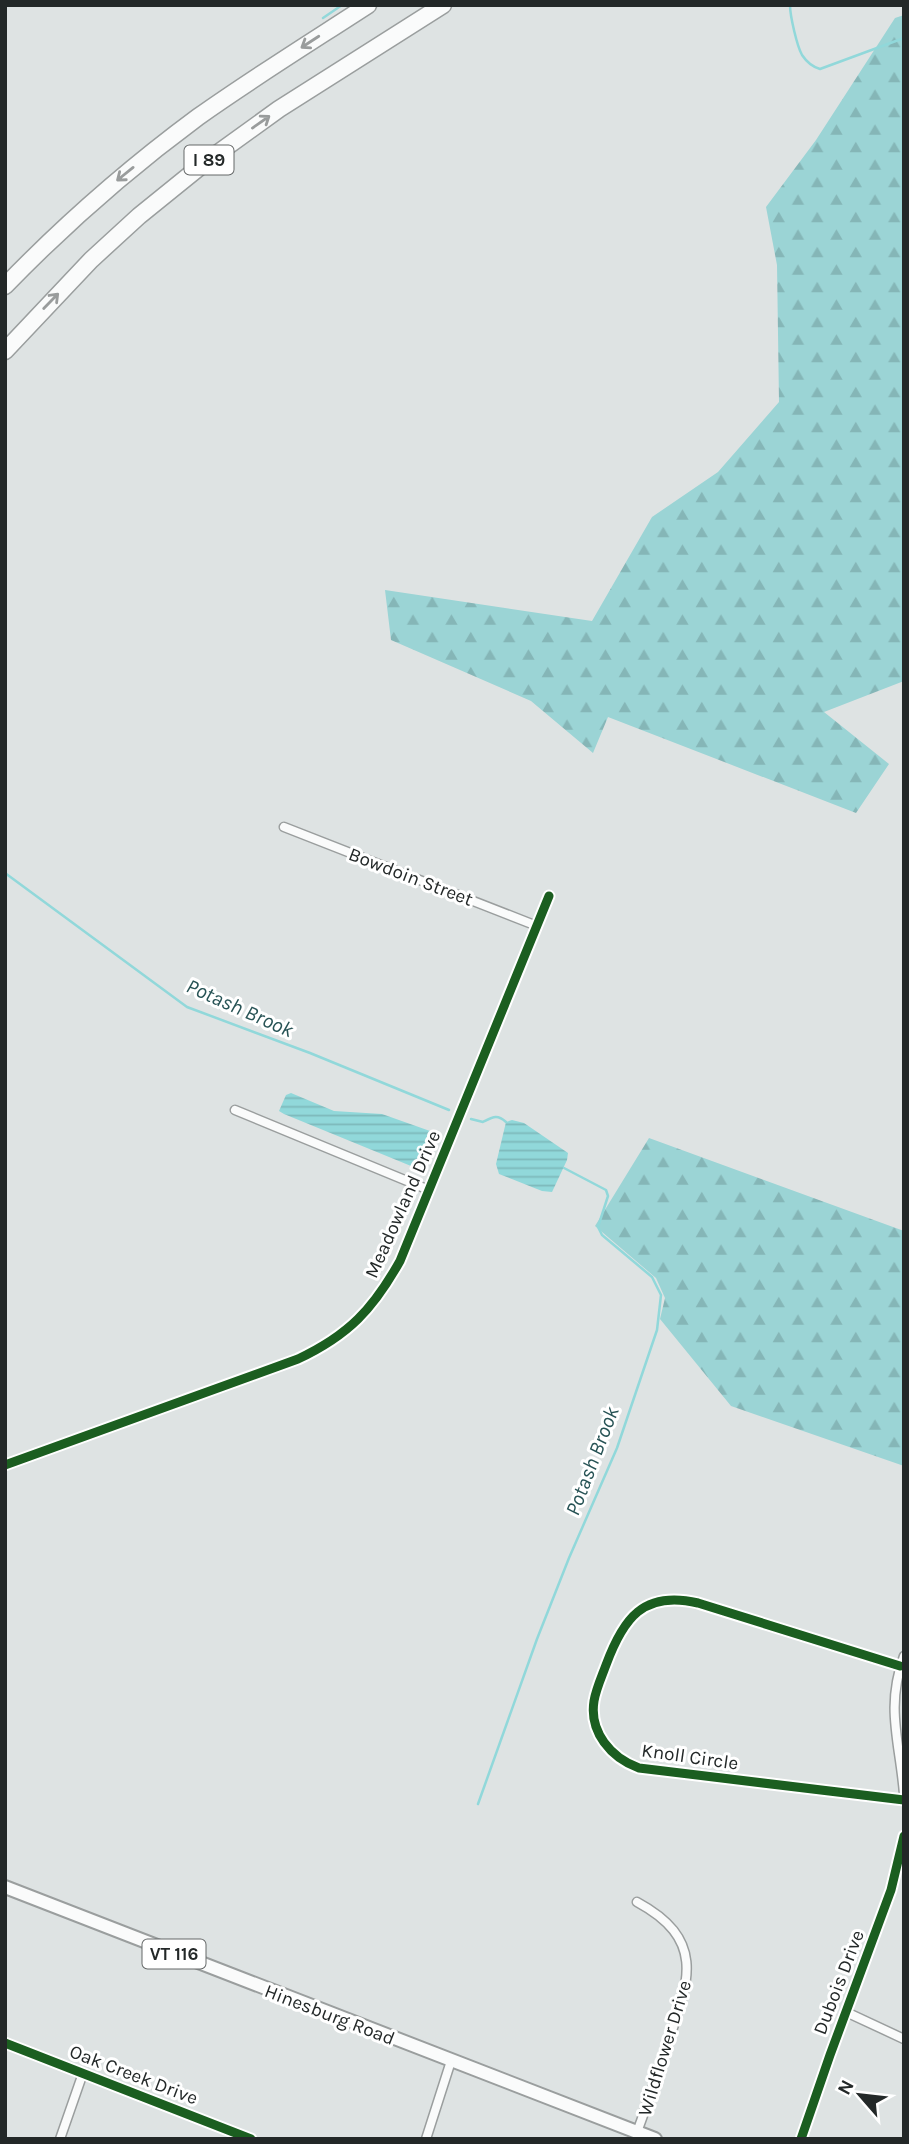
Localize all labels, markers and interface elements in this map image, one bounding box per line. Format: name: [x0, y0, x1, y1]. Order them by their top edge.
one-way arrow: [301, 36, 321, 50]
one-way arrow: [251, 115, 270, 129]
road number: I 89: [184, 146, 234, 174]
one-way arrow: [117, 166, 135, 182]
one-way arrow: [43, 292, 60, 309]
street label: Bowdoin Street: [345, 843, 476, 911]
water label: Potash Brook: [183, 974, 298, 1042]
street label: Meadowland Drive: [361, 1127, 445, 1282]
water label: Potash Brook: [560, 1403, 624, 1519]
street label: Knoll Circle: [640, 1739, 740, 1775]
street label: Dubois Drive: [809, 1927, 869, 2038]
road number: VT 116: [142, 1940, 206, 1968]
street label: Wildflower Drive: [634, 1978, 696, 2119]
street label: Hinesburg Road: [261, 1980, 398, 2050]
street label: Oak Creek Drive: [66, 2040, 201, 2109]
north arrow: [825, 2060, 895, 2130]
text: N: [833, 2076, 859, 2099]

